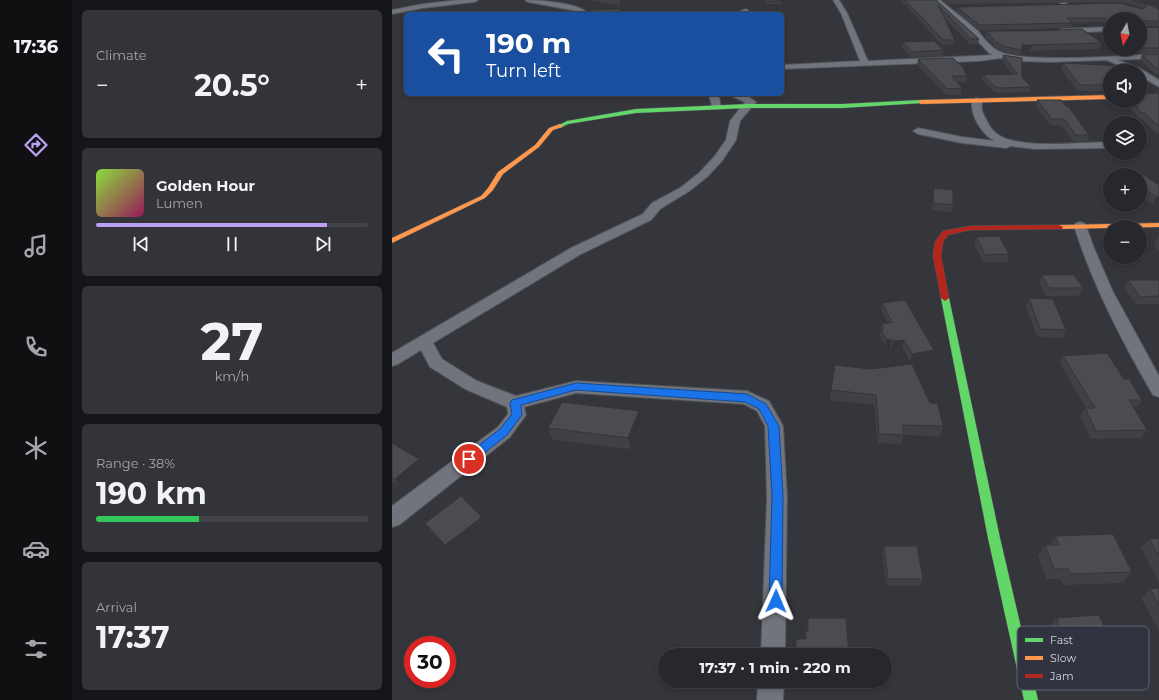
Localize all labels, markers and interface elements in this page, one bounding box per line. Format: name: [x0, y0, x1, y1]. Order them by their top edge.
north arrow: [1103, 12, 1147, 56]
map controls: [1103, 12, 1147, 264]
text: 190 m: [486, 26, 571, 60]
icon: left: [420, 28, 472, 80]
text: 17:36: [14, 36, 58, 58]
text: Climate: [96, 47, 147, 63]
text: Turn left: [486, 60, 561, 82]
button: sound: [1103, 64, 1147, 108]
text: 20.5°: [194, 67, 270, 104]
text: −: [96, 72, 109, 99]
text: +: [355, 72, 368, 99]
button: layers: [1103, 116, 1147, 160]
icon: directions: [22, 131, 50, 159]
button: +: [1103, 168, 1147, 212]
text: Golden Hour: [156, 176, 255, 195]
text: Lumen: [156, 195, 203, 211]
button: −: [1103, 220, 1147, 264]
icon: music: [22, 232, 50, 260]
icon: previous: [130, 233, 152, 255]
icon: pause: [221, 233, 243, 255]
icon: next: [312, 233, 334, 255]
text: 27: [201, 310, 263, 373]
icon: phone: [22, 333, 50, 361]
text: km/h: [215, 368, 249, 384]
icon: climate: [22, 434, 50, 462]
pin: [452, 442, 486, 476]
icon: arrive: [458, 448, 480, 470]
text: Range · 38%: [96, 455, 175, 471]
text: 190 km: [96, 475, 207, 512]
icon: car: [22, 535, 50, 563]
position arrow: [755, 580, 797, 622]
text: Arrival: [96, 599, 137, 615]
text: 17:37: [96, 619, 170, 656]
legend: [1017, 626, 1149, 690]
text: Fast: [1050, 633, 1074, 647]
icon: filters: [22, 635, 50, 663]
speed limit sign: 30: [404, 636, 456, 688]
text: Slow: [1050, 651, 1076, 665]
text: 17:37 · 1 min · 220 m: [699, 658, 851, 677]
text: Jam: [1049, 669, 1074, 683]

